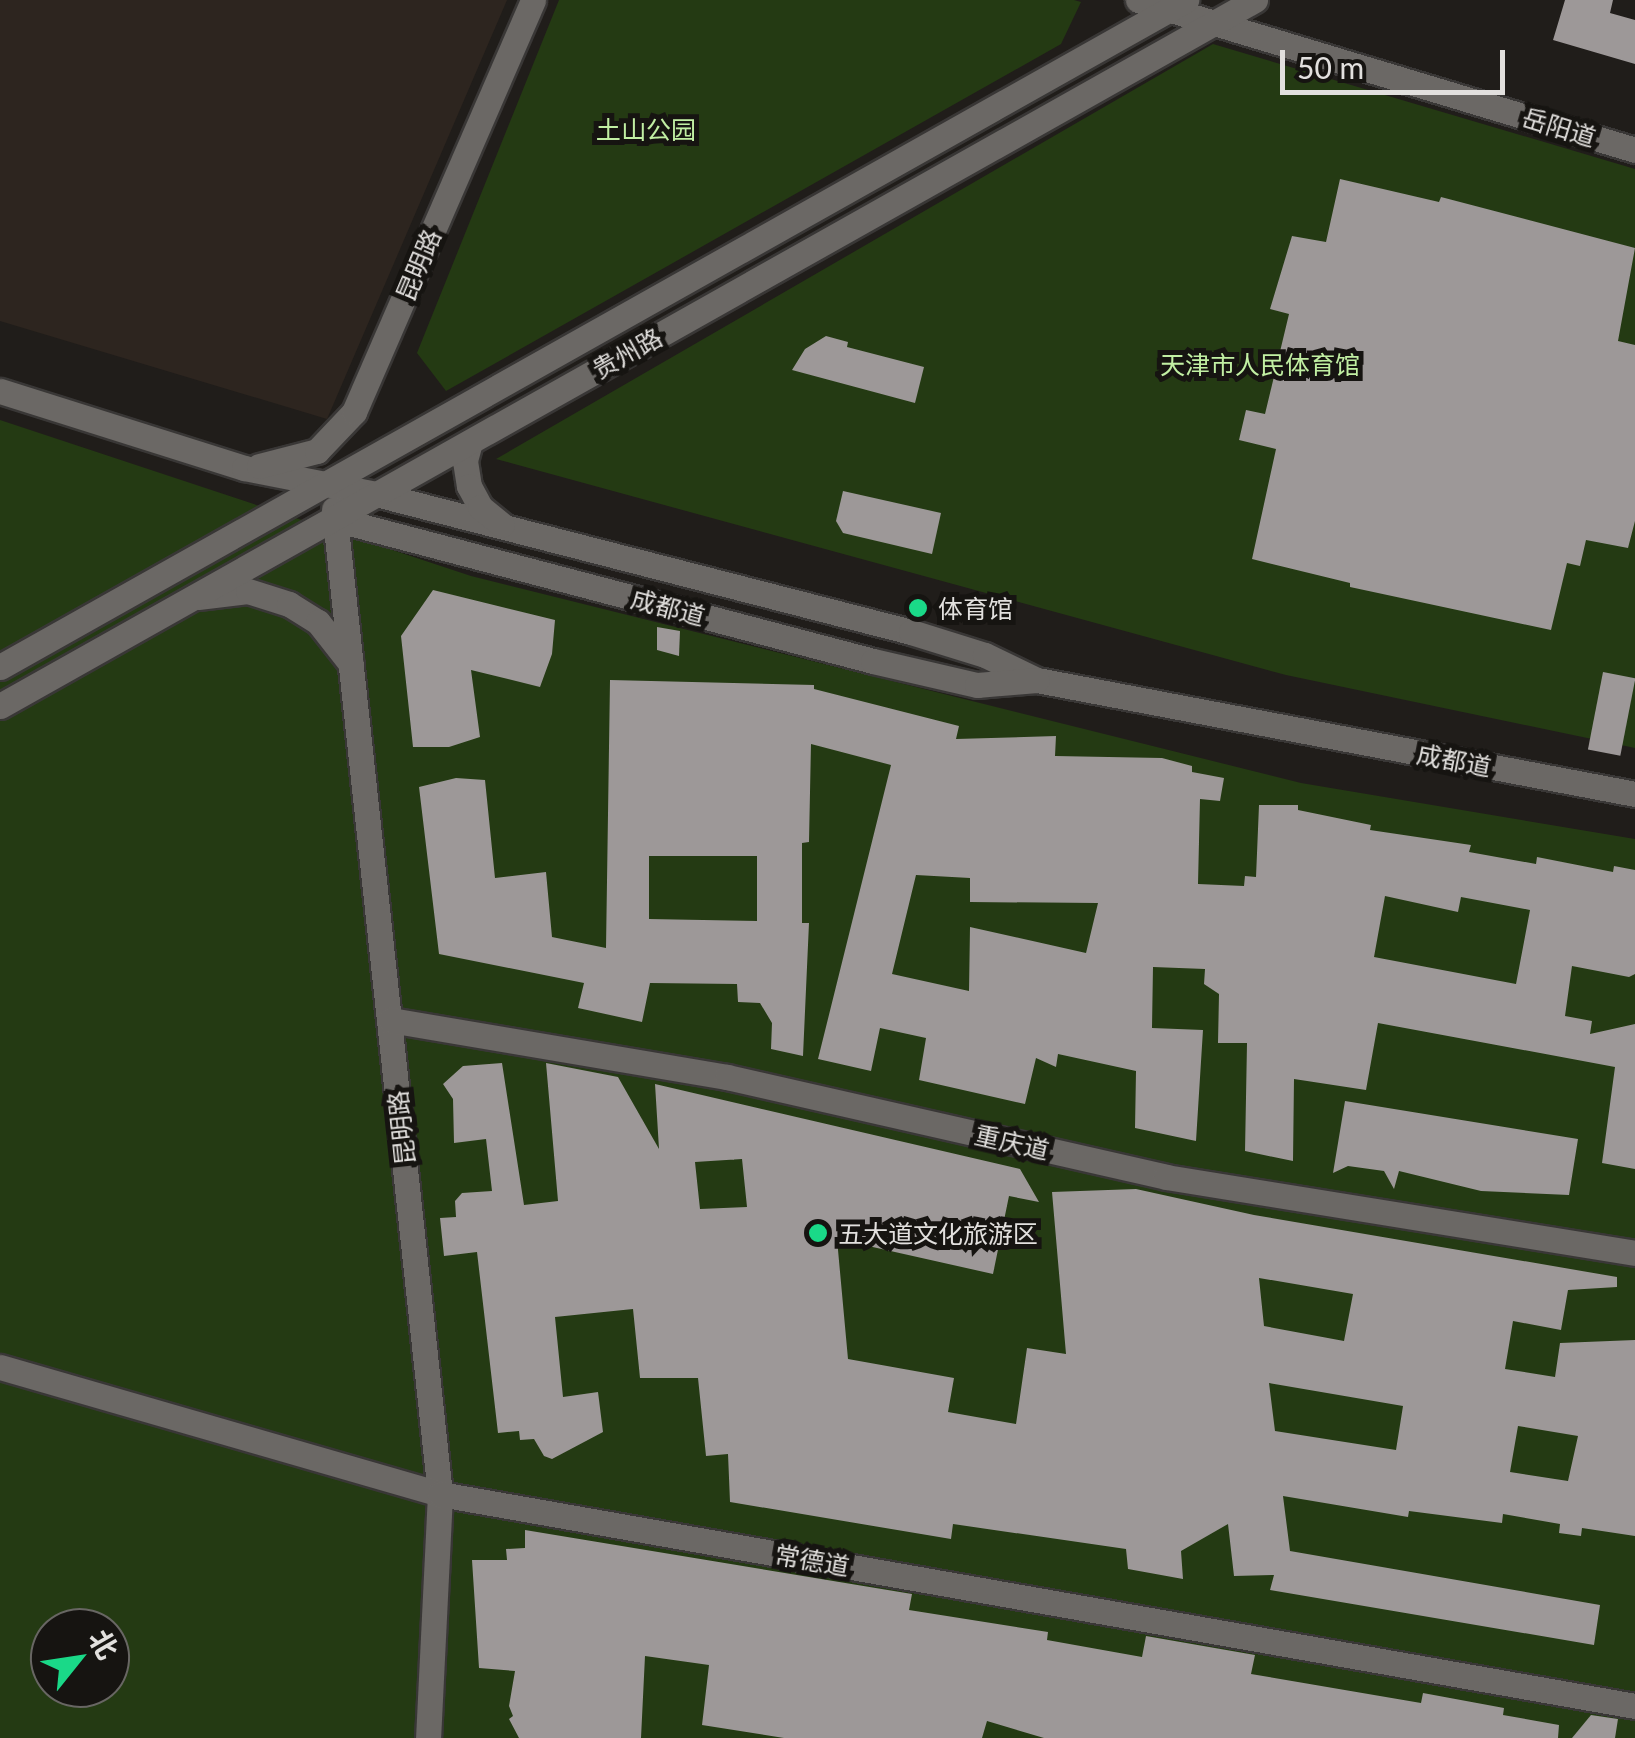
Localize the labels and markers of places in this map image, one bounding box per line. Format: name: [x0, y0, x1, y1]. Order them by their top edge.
place label: 体育馆: [938, 593, 1013, 623]
marker: 体育馆: [907, 597, 929, 619]
place label: 五大道文化旅游区: [838, 1218, 1038, 1248]
marker: 五大道文化旅游区: [807, 1222, 829, 1244]

